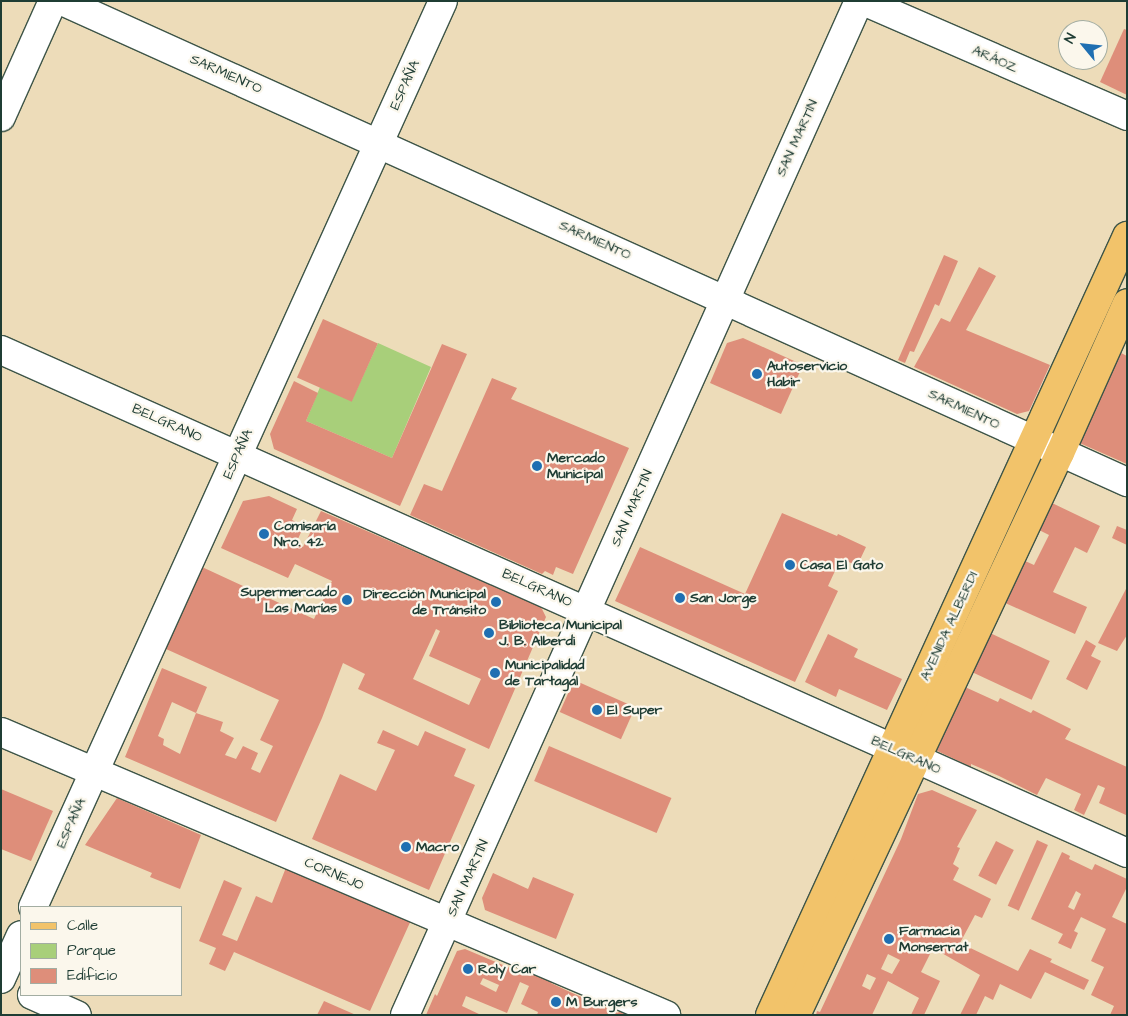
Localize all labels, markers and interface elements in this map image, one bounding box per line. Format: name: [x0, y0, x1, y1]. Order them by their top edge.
north arrow: [1058, 20, 1108, 70]
text: N: [1060, 30, 1082, 47]
street label: ARÁOZ: [970, 42, 1020, 76]
street label: SARMIENTO: [187, 51, 265, 97]
street label: ESPAÑA: [387, 57, 423, 113]
street label: SAN MARTÍN: [773, 97, 821, 179]
street label: SARMIENTO: [556, 217, 634, 263]
place label: Autoservicio Habir: [767, 358, 847, 391]
marker: Autoservicio Habir: [751, 368, 763, 380]
street label: SARMIENTO: [926, 385, 1002, 433]
street label: BELGRANO: [129, 400, 205, 446]
street label: ESPAÑA: [220, 426, 256, 482]
place label: Mercado Municipal: [547, 450, 605, 482]
marker: Mercado Municipal: [531, 460, 543, 472]
street label: SAN MARTÍN: [608, 467, 656, 549]
place label: Comisaría Nro. 42: [274, 518, 336, 550]
marker: Comisaría Nro. 42: [258, 528, 270, 540]
place label: Casa El Gato: [800, 557, 883, 573]
marker: Casa El Gato: [784, 559, 796, 571]
street label: BELGRANO: [499, 565, 575, 611]
street label: AVENIDA ALBERDI: [916, 569, 982, 683]
place label: Supermercado Las Marías: [241, 584, 337, 616]
place label: Dirección Municipal de Tránsito: [363, 586, 486, 618]
place label: San Jorge: [690, 590, 757, 606]
marker: San Jorge: [674, 592, 686, 604]
marker: Supermercado Las Marías: [341, 594, 353, 606]
marker: Dirección Municipal de Tránsito: [490, 596, 502, 608]
place label: Biblioteca Municipal J. B. Alberdi: [499, 617, 622, 650]
marker: Biblioteca Municipal J. B. Alberdi: [483, 627, 495, 639]
place label: Municipalidad de Tartagal: [505, 657, 585, 690]
marker: Municipalidad de Tartagal: [489, 667, 501, 679]
place label: El Super: [607, 702, 662, 718]
marker: El Super: [591, 704, 603, 716]
street label: BELGRANO: [868, 732, 944, 778]
street label: ESPAÑA: [53, 795, 89, 851]
street label: SAN MARTÍN: [444, 837, 492, 919]
place label: Macro: [416, 839, 459, 855]
marker: Macro: [400, 841, 412, 853]
street label: CORNEJO: [302, 854, 366, 894]
legend: [20, 906, 182, 996]
text: Calle: [67, 915, 98, 936]
place label: Farmacia Monserrat: [899, 923, 968, 956]
marker: Farmacia Monserrat: [883, 933, 895, 945]
text: Parque: [67, 940, 116, 961]
place label: Roly Car: [478, 961, 536, 977]
marker: Roly Car: [462, 963, 474, 975]
text: Edificio: [67, 965, 117, 986]
place label: M Burgers: [566, 994, 638, 1010]
marker: M Burgers: [550, 996, 562, 1008]

